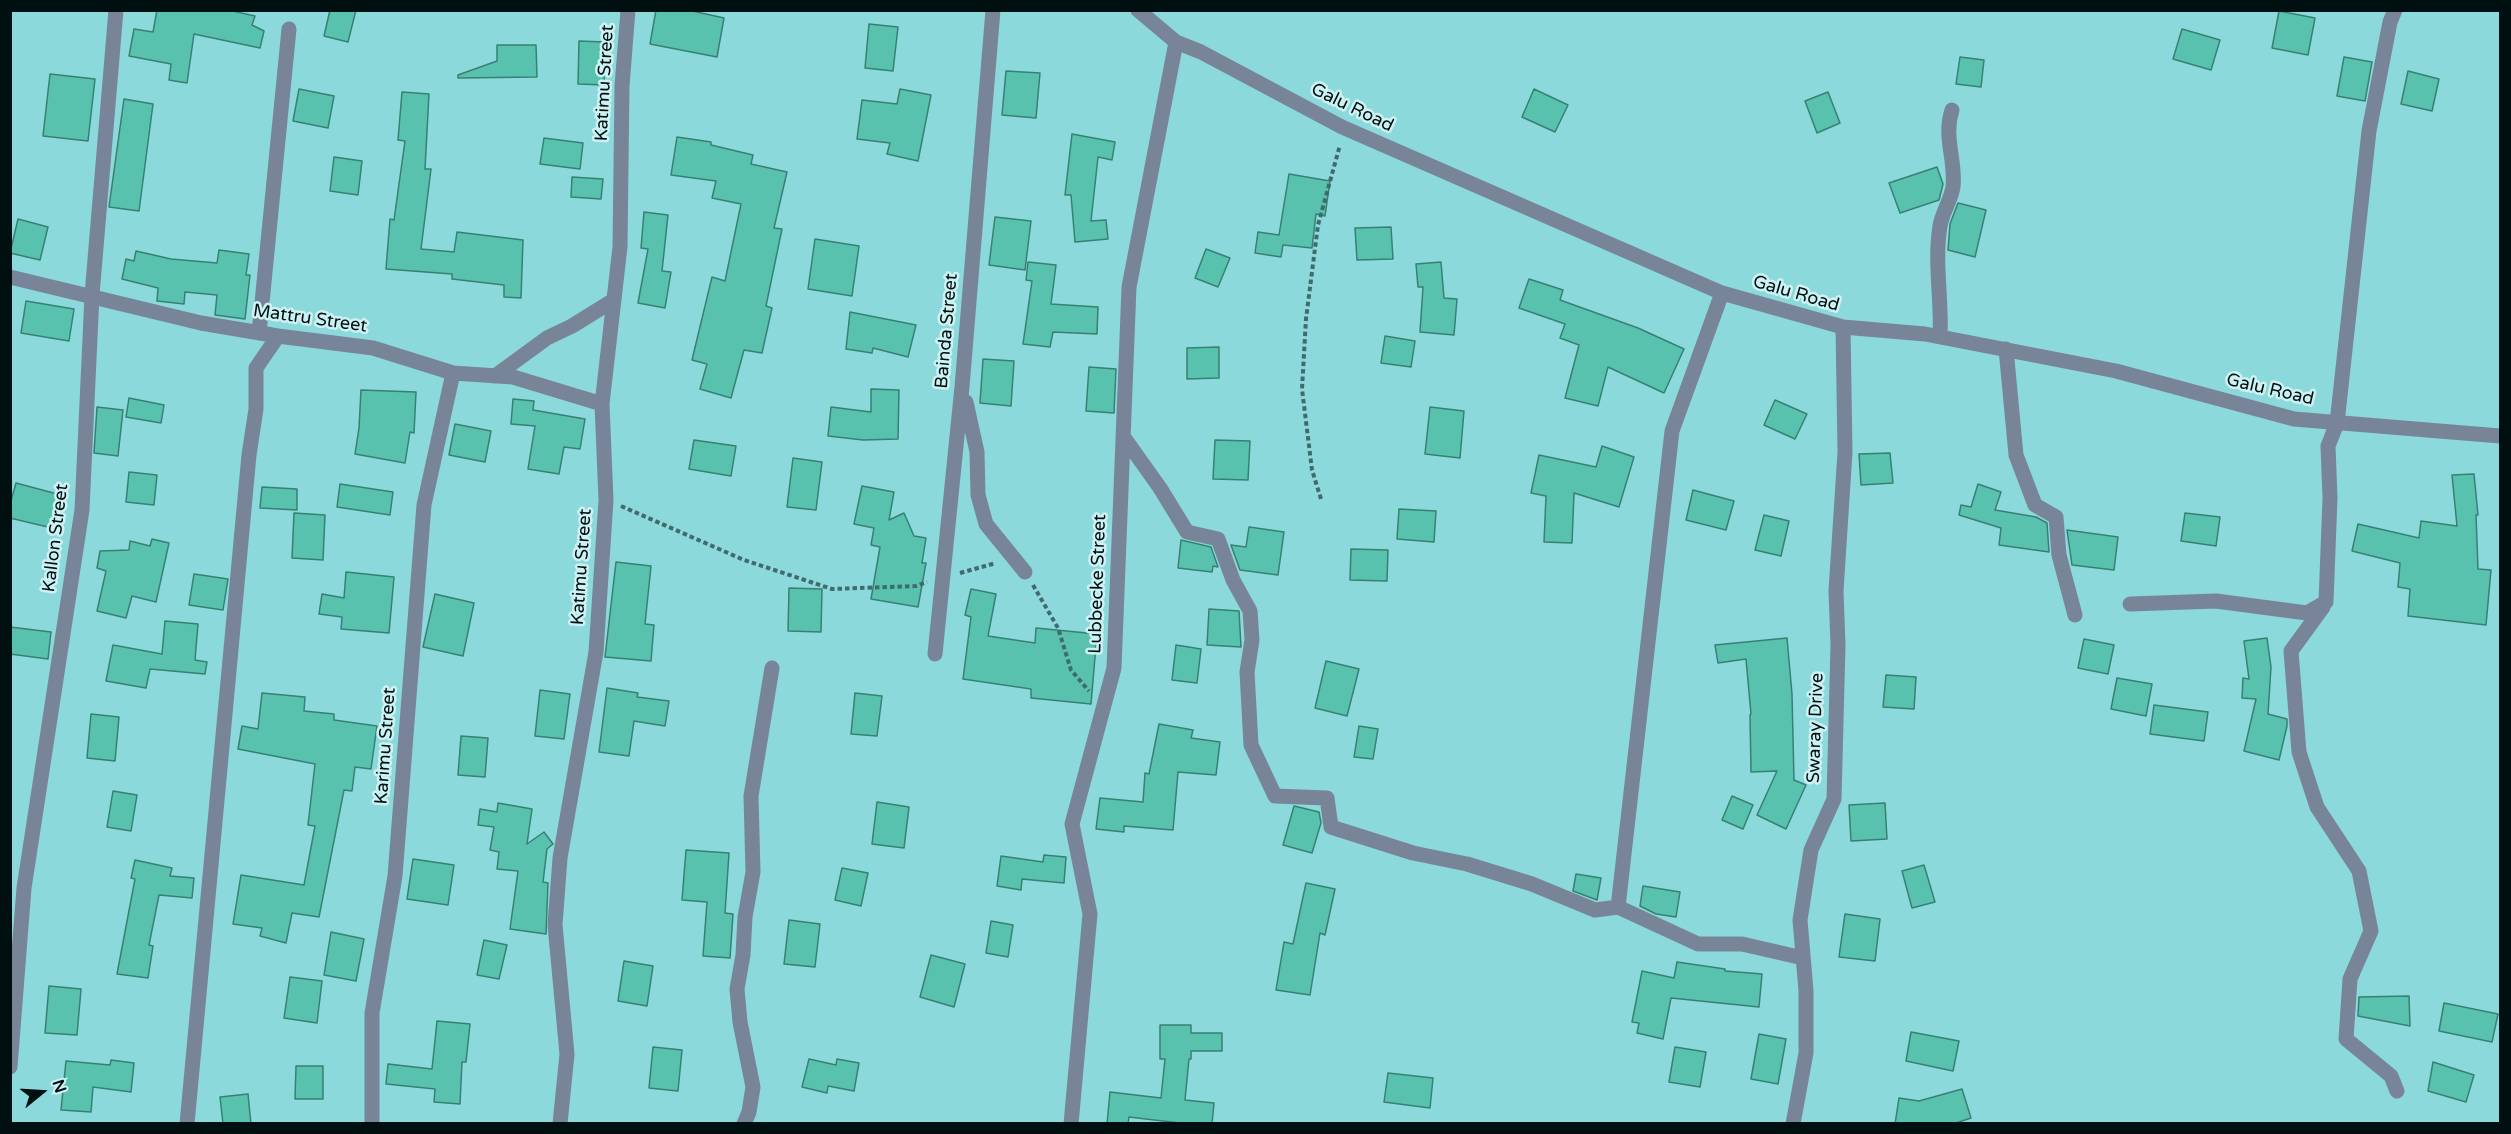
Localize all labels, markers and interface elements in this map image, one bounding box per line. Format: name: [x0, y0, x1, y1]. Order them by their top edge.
street label: Katimu Street: [591, 24, 619, 142]
street label: Galu Road: [1307, 79, 1397, 137]
street label: Galu Road: [1750, 271, 1842, 317]
street label: Bainda Street: [931, 272, 963, 390]
street label: Mattru Street: [252, 300, 368, 338]
street label: Galu Road: [2224, 369, 2316, 411]
street label: Kallon Street: [39, 483, 73, 593]
street label: Katimu Street: [567, 508, 597, 626]
street label: Lubbecke Street: [1085, 514, 1111, 654]
street label: Swaray Drive: [1803, 673, 1829, 783]
street label: Karimu Street: [371, 687, 401, 805]
north arrow: [12, 1062, 72, 1122]
text: N: [48, 1077, 71, 1096]

